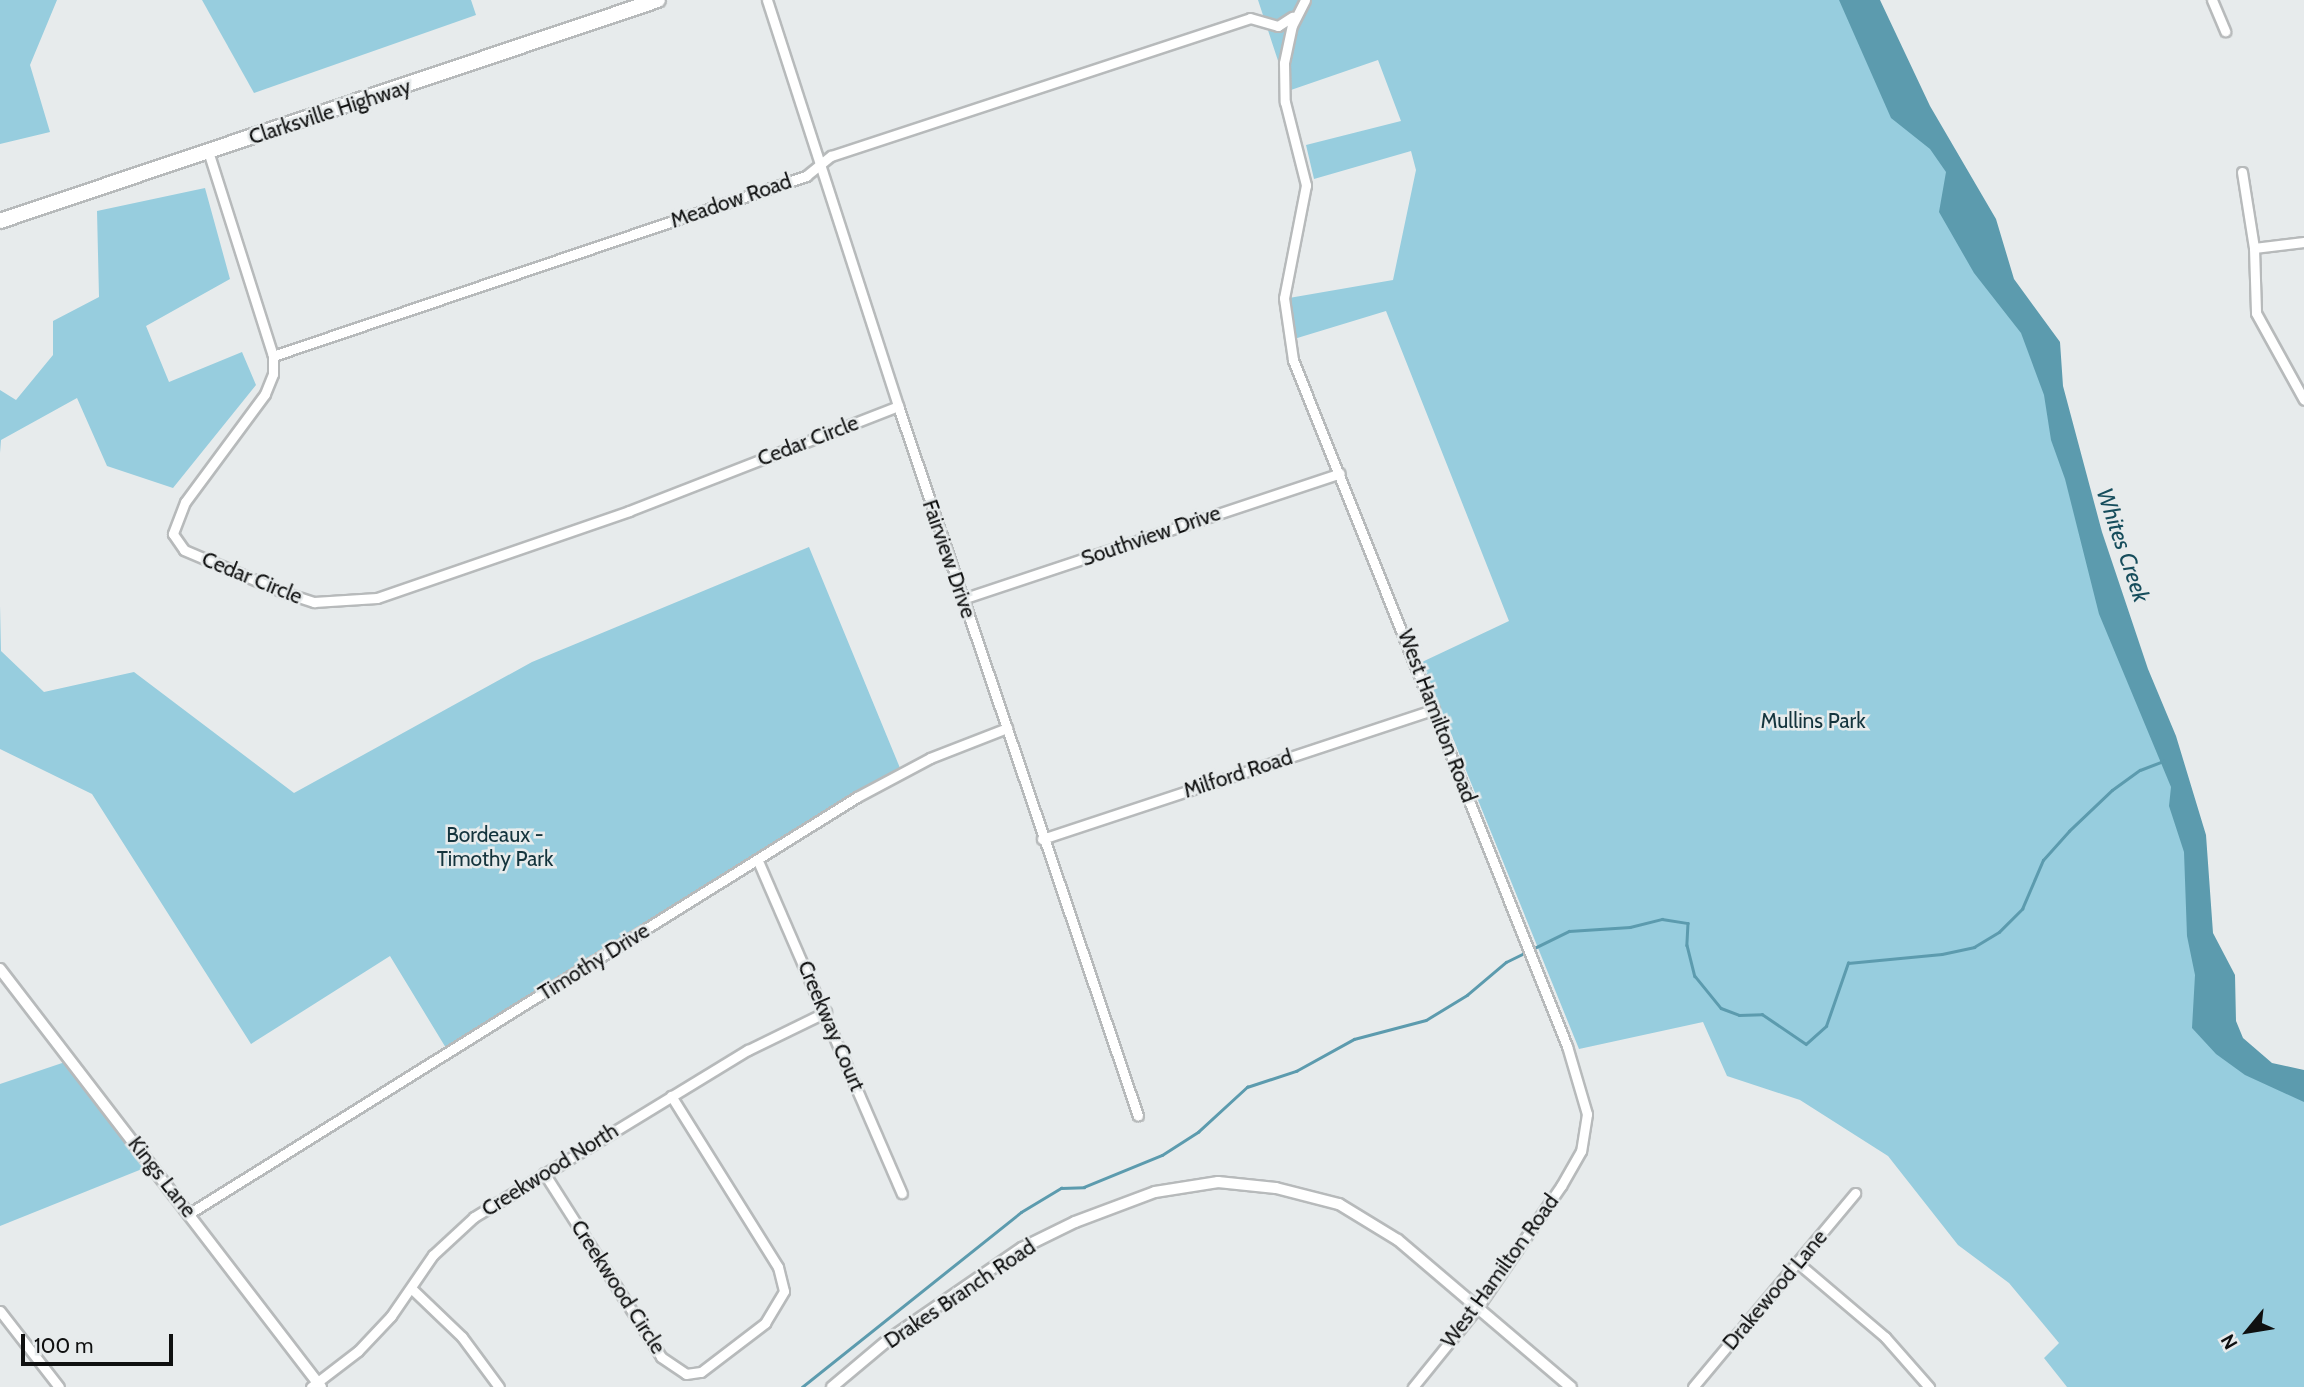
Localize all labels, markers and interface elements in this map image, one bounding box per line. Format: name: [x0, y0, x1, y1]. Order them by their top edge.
street label: Clarksville Highway: [246, 74, 414, 150]
street label: Meadow Road: [667, 169, 795, 233]
street label: Cedar Circle: [754, 410, 862, 472]
water label: Whites Creek: [2091, 484, 2155, 606]
street label: Fairview Drive: [917, 496, 981, 622]
street label: Southview Drive: [1078, 500, 1224, 572]
street label: Cedar Circle: [198, 546, 306, 610]
street label: West Hamilton Road: [1392, 626, 1482, 806]
park label: Mullins Park: [1760, 708, 1866, 734]
street label: Milford Road: [1180, 745, 1296, 803]
park label: Bordeaux - Timothy Park: [437, 822, 553, 872]
street label: Timothy Drive: [534, 918, 654, 1006]
street label: Creekway Court: [792, 957, 870, 1095]
street label: Creekwood North: [477, 1118, 623, 1222]
street label: Kings Lane: [123, 1132, 201, 1222]
street label: West Hamilton Road: [1436, 1189, 1564, 1353]
street label: Creekwood Circle: [565, 1215, 671, 1359]
street label: Drakewood Lane: [1717, 1225, 1833, 1355]
street label: Drakes Branch Road: [880, 1234, 1040, 1354]
north arrow: [2213, 1296, 2283, 1366]
scale bar: [24, 1320, 177, 1364]
text: N: [2216, 1330, 2243, 1353]
text: 100 m: [34, 1333, 93, 1358]

